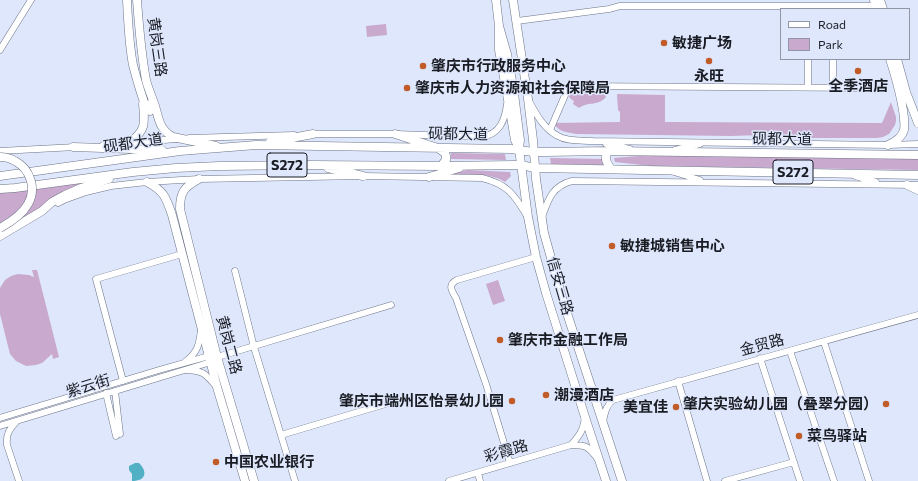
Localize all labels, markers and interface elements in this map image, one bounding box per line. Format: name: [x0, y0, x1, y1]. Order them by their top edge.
legend: [780, 8, 910, 60]
street label: 黄岗三路: [144, 16, 170, 78]
text: Road: [818, 17, 846, 31]
place label: 敏捷广场: [672, 34, 732, 52]
text: Park: [818, 37, 843, 51]
marker: 敏捷广场: [659, 38, 669, 48]
marker: 永旺: [704, 56, 714, 66]
place label: 肇庆市行政服务中心: [431, 57, 566, 75]
marker: 肇庆市行政服务中心: [418, 61, 428, 71]
marker: 全季酒店: [853, 66, 863, 76]
place label: 永旺: [694, 67, 724, 85]
place label: 全季酒店: [828, 77, 888, 95]
place label: 肇庆市人力资源和社会保障局: [415, 79, 610, 97]
marker: 肇庆市人力资源和社会保障局: [402, 83, 412, 93]
street label: 砚都大道: [428, 124, 488, 144]
street label: 砚都大道: [752, 129, 812, 149]
street label: 砚都大道: [102, 130, 164, 156]
road number: S272: [267, 153, 307, 177]
road number: S272: [773, 160, 813, 184]
place label: 敏捷城销售中心: [620, 237, 725, 255]
marker: 敏捷城销售中心: [607, 241, 617, 251]
street label: 信安三路: [543, 255, 577, 317]
street label: 黄岗二路: [213, 314, 245, 376]
street label: 金贸路: [738, 330, 786, 360]
place label: 肇庆市金融工作局: [508, 331, 628, 349]
marker: 肇庆市金融工作局: [495, 335, 505, 345]
street label: 紫云街: [64, 371, 112, 401]
place label: 潮漫酒店: [554, 386, 614, 404]
marker: 潮漫酒店: [541, 390, 551, 400]
place label: 肇庆市端州区怡景幼儿园: [339, 392, 504, 410]
place label: 肇庆实验幼儿园（叠翠分园）: [683, 395, 878, 413]
marker: 肇庆市端州区怡景幼儿园: [507, 396, 517, 406]
place label: 美宜佳: [623, 398, 668, 416]
marker: 肇庆实验幼儿园（叠翠分园）: [881, 399, 891, 409]
marker: 美宜佳: [671, 402, 681, 412]
place label: 菜鸟驿站: [807, 427, 867, 445]
marker: 菜鸟驿站: [794, 431, 804, 441]
street label: 彩霞路: [482, 436, 530, 466]
place label: 中国农业银行: [224, 453, 314, 471]
marker: 中国农业银行: [211, 457, 221, 467]

